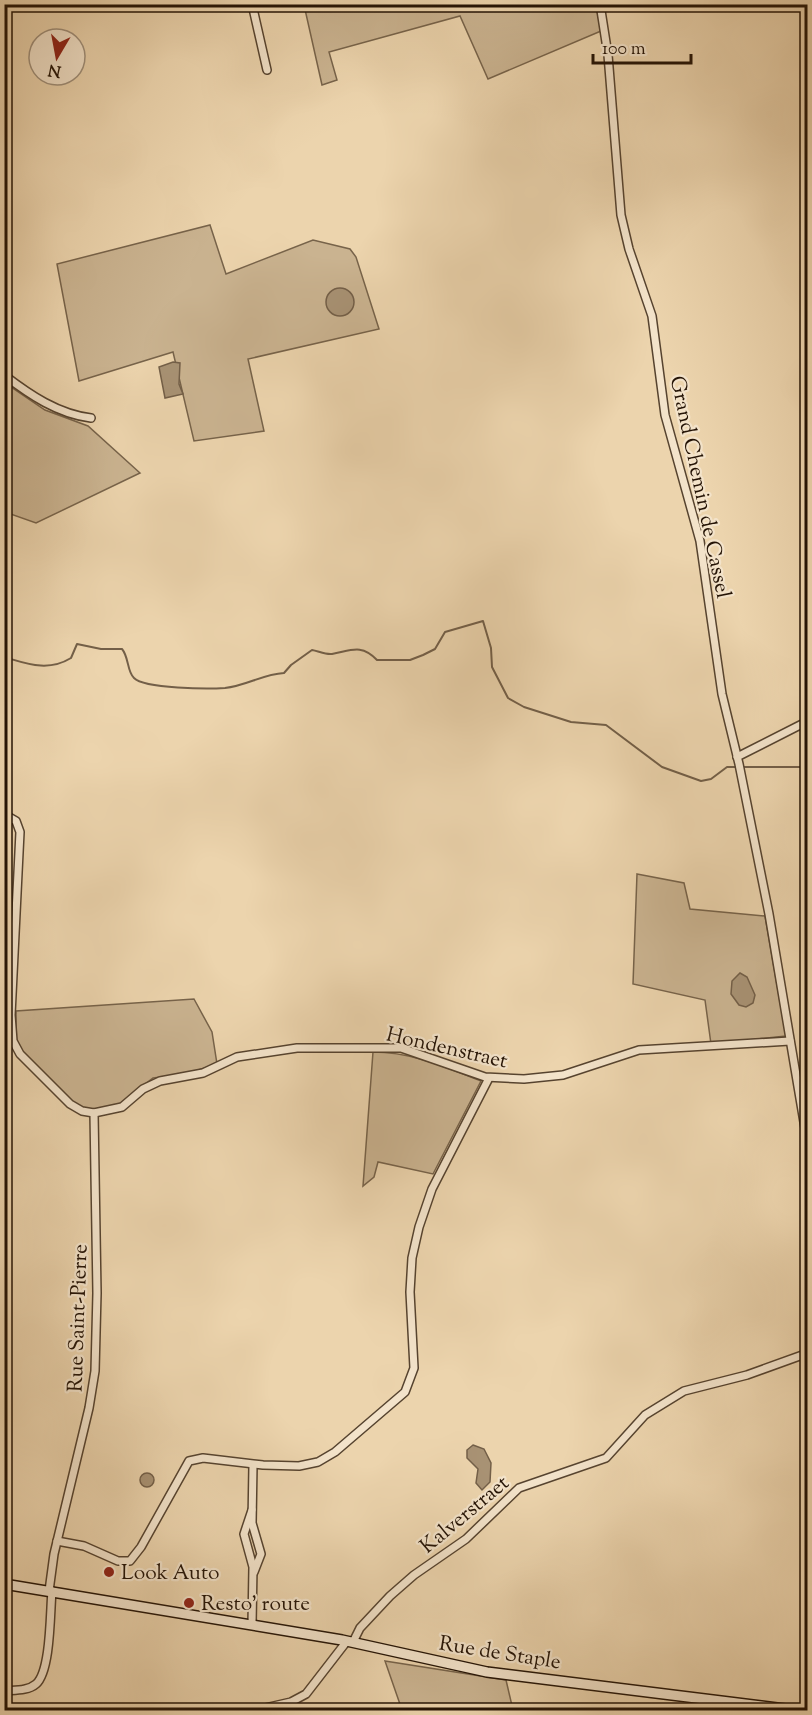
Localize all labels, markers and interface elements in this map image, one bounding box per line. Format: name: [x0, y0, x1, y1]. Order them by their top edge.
north arrow: [27, 27, 87, 87]
scale bar: [593, 27, 690, 65]
text: 100 m: [602, 37, 646, 63]
text: N: [46, 57, 63, 82]
street label: Grand Chemin de Cassel: [661, 373, 737, 601]
street label: Hondenstraet: [383, 1020, 510, 1077]
street label: Rue Saint-Pierre: [61, 1243, 97, 1393]
street label: Kalverstraet: [414, 1469, 516, 1562]
place label: Look Auto: [121, 1559, 220, 1589]
marker: Look Auto: [102, 1565, 116, 1579]
place label: Resto' route: [201, 1590, 310, 1620]
marker: Resto' route: [182, 1596, 196, 1610]
street label: Rue de Staple: [437, 1630, 563, 1678]

